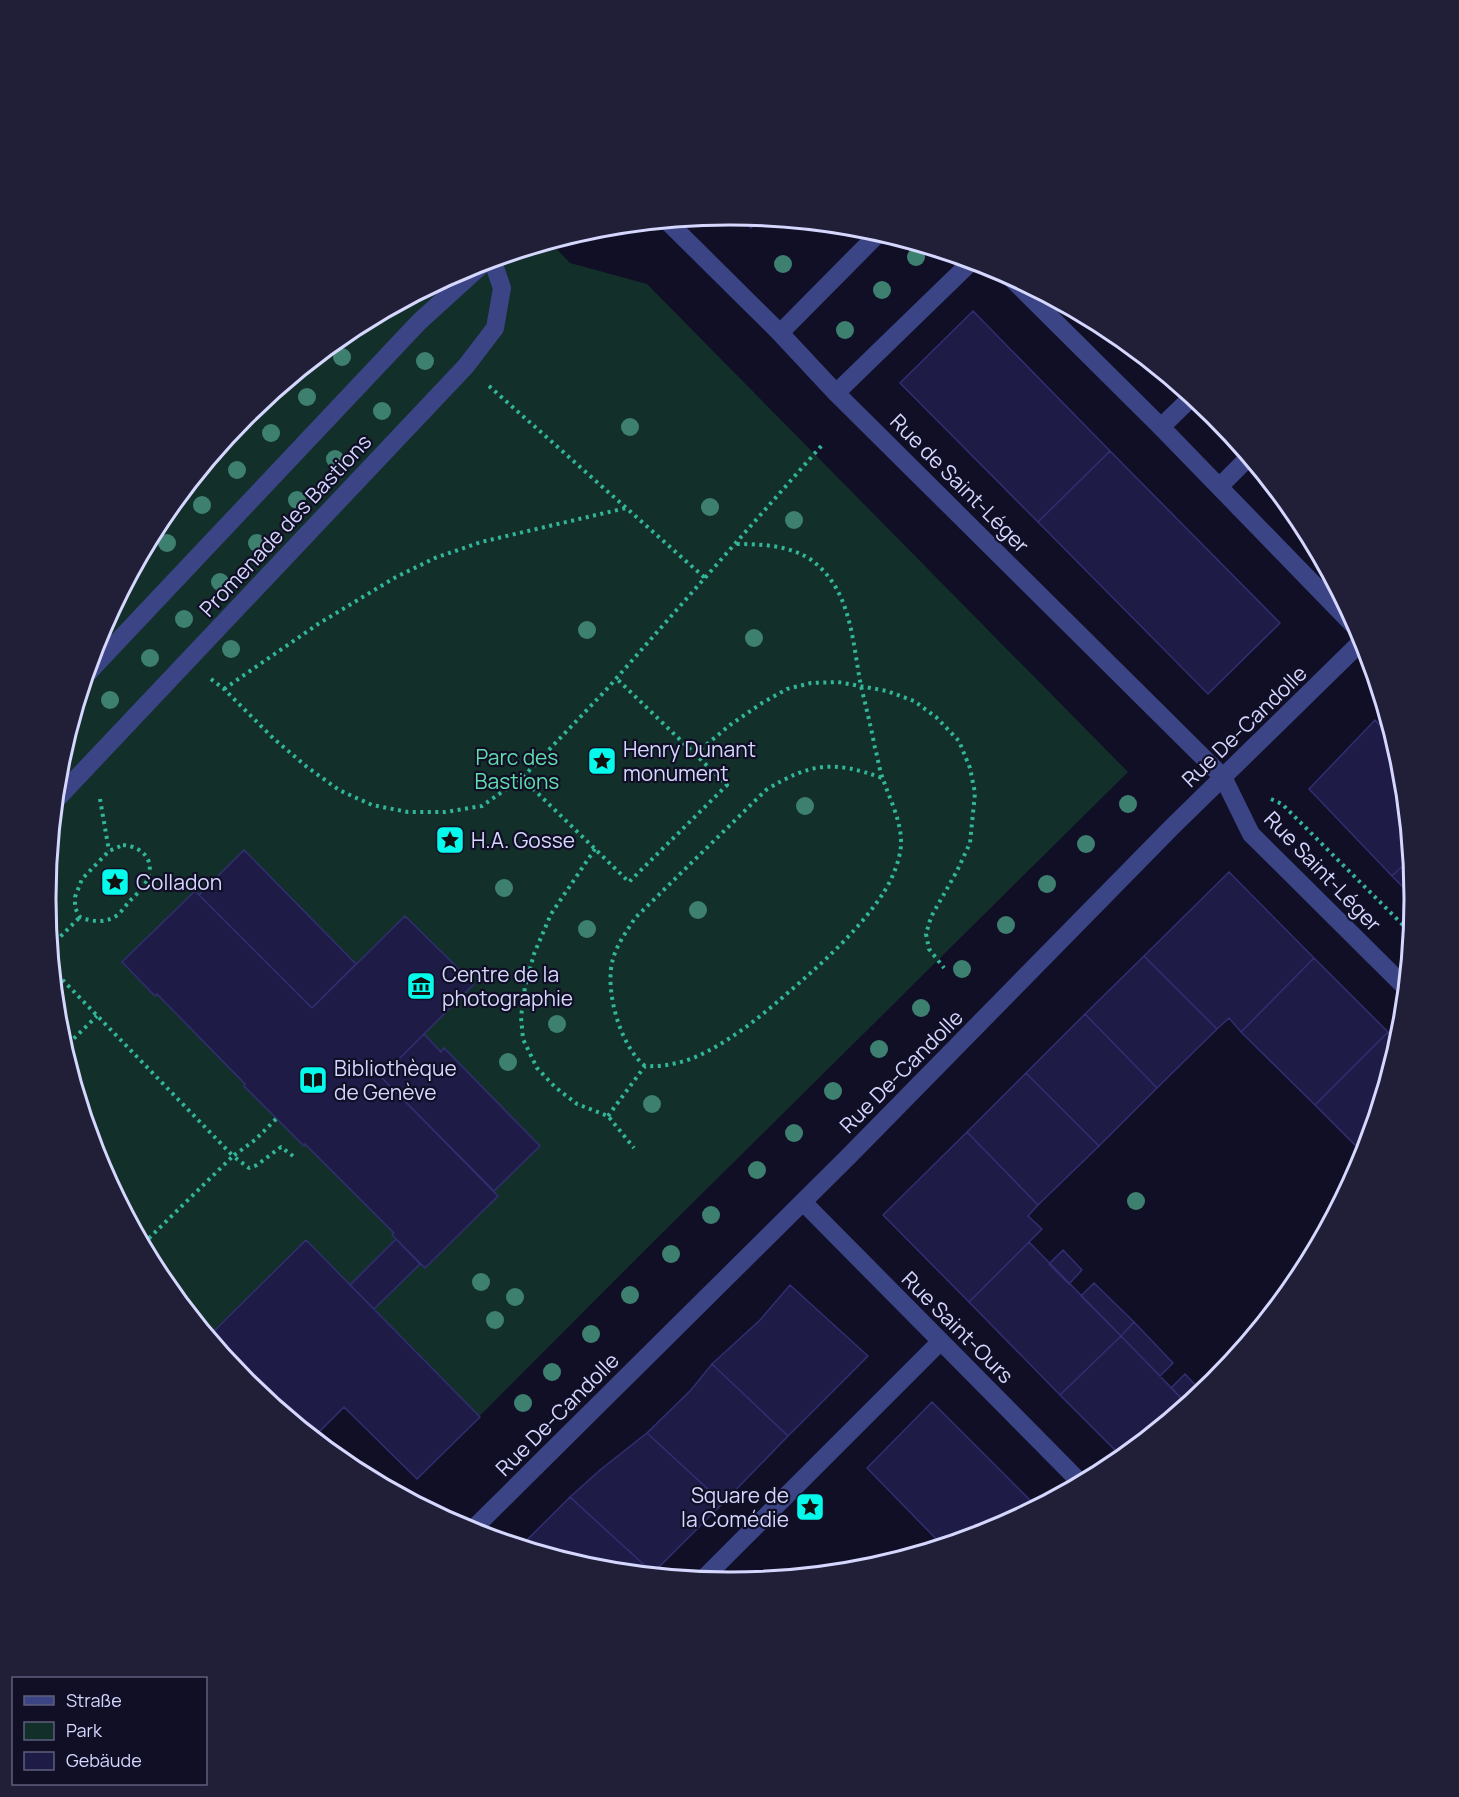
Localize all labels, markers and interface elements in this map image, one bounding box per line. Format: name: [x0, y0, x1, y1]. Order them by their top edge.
street label: Rue de Saint-Léger: [884, 407, 1036, 559]
street label: Promenade des Bastions: [193, 428, 377, 622]
street label: Rue De-Candolle: [1175, 659, 1313, 793]
place label: Henry Dunant monument: [623, 735, 756, 787]
park label: Parc des Bastions: [475, 743, 559, 795]
place icon: Henry Dunant monument: [586, 745, 618, 777]
street label: Rue Saint-Léger: [1259, 805, 1388, 937]
place icon: H.A. Gosse: [434, 824, 466, 856]
place label: H.A. Gosse: [471, 826, 575, 854]
place icon: Colladon: [99, 866, 131, 898]
place label: Colladon: [136, 868, 222, 896]
place label: Centre de la photographie: [442, 960, 573, 1012]
museum icon: Centre de la photographie: [405, 970, 437, 1002]
street label: Rue De-Candolle: [833, 1003, 969, 1139]
place label: Bibliothèque de Genève: [334, 1054, 457, 1106]
library icon: Bibliothèque de Genève: [297, 1064, 329, 1096]
street label: Rue Saint-Ours: [896, 1265, 1020, 1389]
street label: Rue De-Candolle: [489, 1346, 625, 1482]
place label: Square de la Comédie: [681, 1481, 789, 1533]
place icon: Square de la Comédie: [794, 1491, 826, 1523]
legend: [12, 1677, 207, 1785]
text: Straße: [66, 1688, 122, 1712]
text: Park: [66, 1718, 103, 1742]
text: Gebäude: [66, 1748, 142, 1772]

